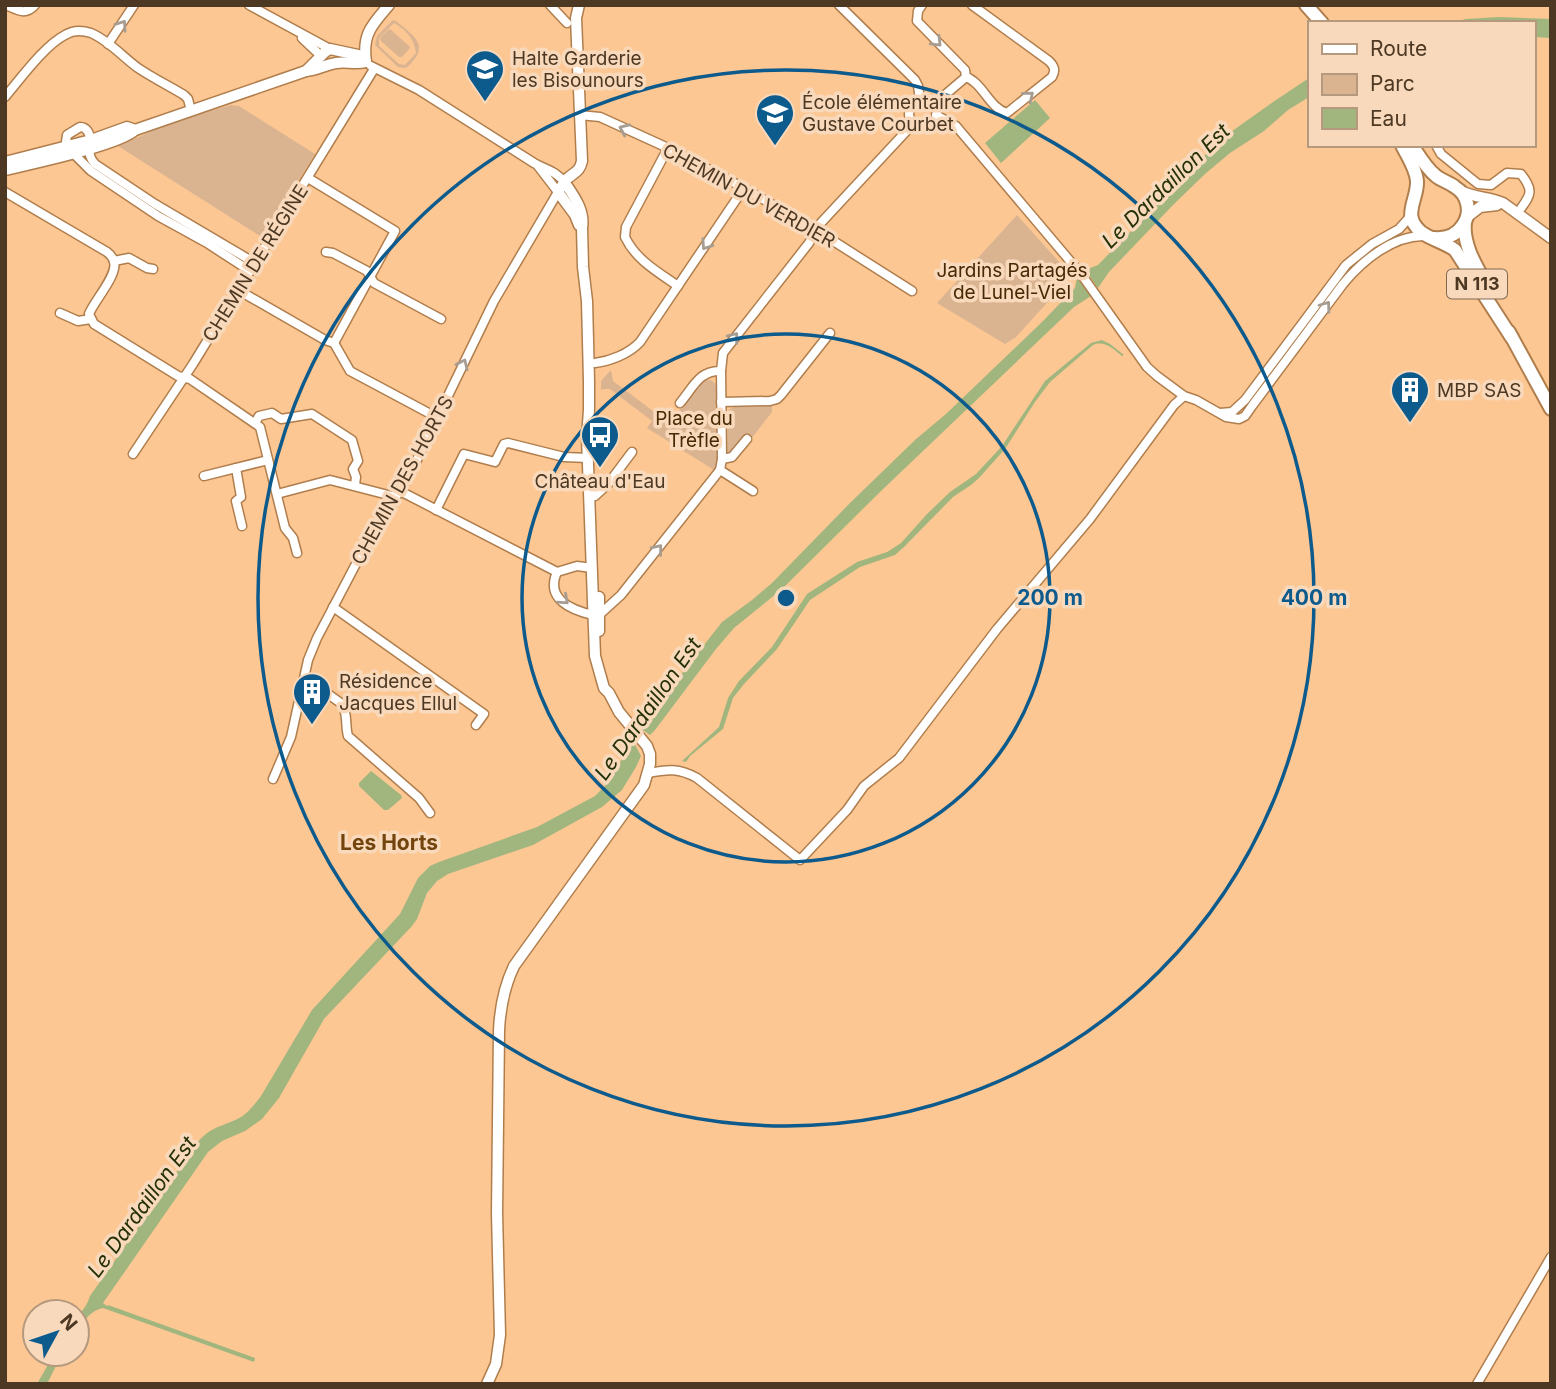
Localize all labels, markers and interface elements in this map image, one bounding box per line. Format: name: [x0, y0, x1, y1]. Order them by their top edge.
one-way arrow: [114, 20, 126, 33]
legend: [1308, 21, 1535, 147]
one-way arrow: [929, 34, 942, 47]
text: Route: [1370, 36, 1427, 61]
place label: Halte Garderie les Bisounours: [512, 47, 644, 92]
school or university icon: Halte Garderie les Bisounours: [464, 48, 506, 103]
text: Parc: [1370, 71, 1415, 96]
place label: École élémentaire Gustave Courbet: [802, 90, 962, 136]
school or university icon: École élémentaire Gustave Courbet: [754, 92, 796, 147]
one-way arrow: [1020, 92, 1033, 104]
text: Eau: [1370, 106, 1407, 131]
water label: Le Dardaillon Est: [1097, 118, 1236, 253]
one-way arrow: [619, 123, 632, 137]
street label: CHEMIN DU VERDIER: [658, 138, 839, 252]
street label: CHEMIN DE RÉGINE: [197, 180, 313, 346]
one-way arrow: [701, 237, 714, 250]
park label: Jardins Partagés de Lunel-Viel: [936, 259, 1088, 304]
road number: N 113: [1447, 270, 1507, 298]
one-way arrow: [1318, 301, 1331, 314]
one-way arrow: [726, 333, 738, 346]
one-way arrow: [455, 359, 469, 371]
building icon: MBP SAS: [1389, 369, 1431, 424]
place label: MBP SAS: [1437, 379, 1522, 402]
street label: CHEMIN DES HORTS: [346, 392, 458, 569]
park label: Place du Trèfle: [655, 407, 733, 452]
bus stop icon: Château d'Eau: [579, 414, 621, 469]
place label: Château d'Eau: [535, 470, 665, 493]
one-way arrow: [650, 544, 663, 556]
text: 200 m: [1017, 585, 1083, 610]
text: 400 m: [1281, 585, 1347, 610]
centre of rings: [774, 586, 798, 610]
one-way arrow: [555, 592, 568, 604]
water label: Le Dardaillon Est: [589, 632, 707, 785]
place label: Résidence Jacques Ellul: [339, 670, 457, 715]
building icon: Résidence Jacques Ellul: [291, 671, 333, 726]
district label: Les Horts: [340, 830, 438, 855]
water label: Le Dardaillon Est: [82, 1130, 202, 1282]
north arrow: [21, 1298, 91, 1368]
text: N: [55, 1309, 82, 1335]

